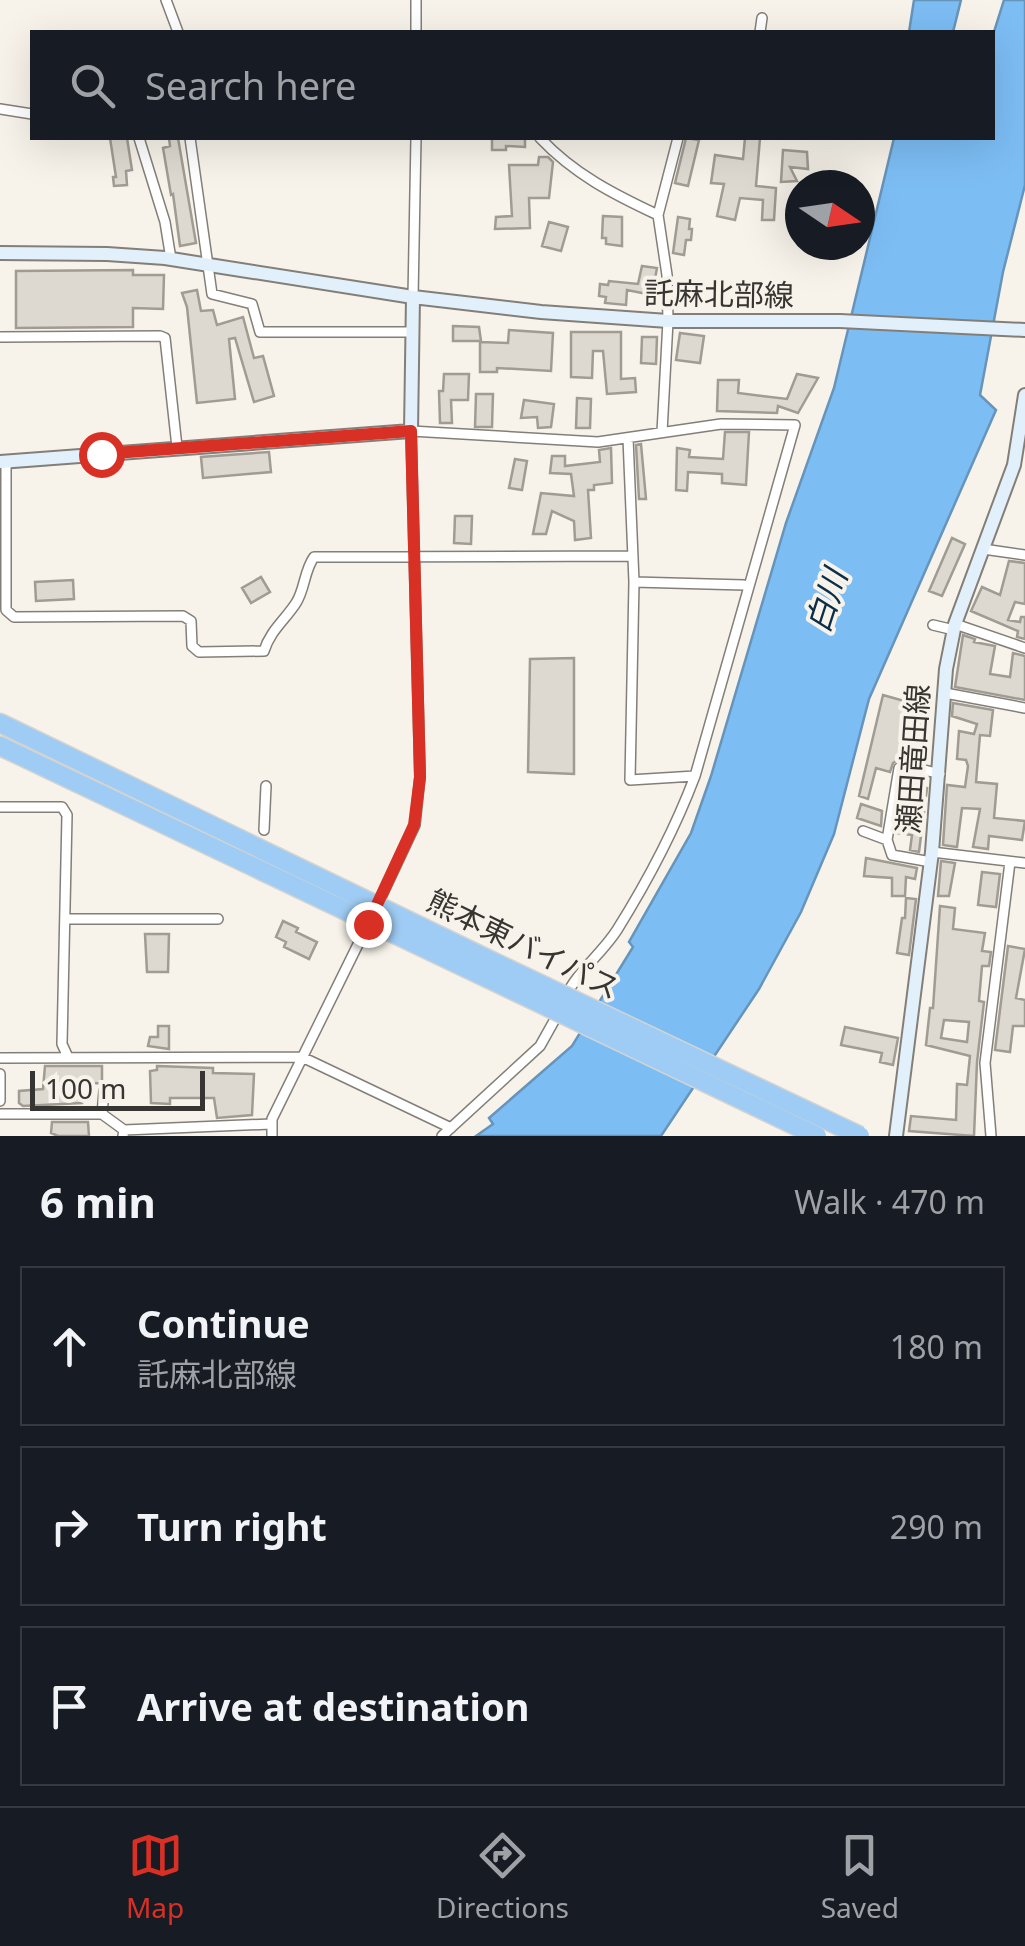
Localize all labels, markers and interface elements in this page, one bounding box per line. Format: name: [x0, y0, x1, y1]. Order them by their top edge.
search box: [30, 30, 995, 140]
icon: search: [65, 58, 120, 113]
text: Search here: [145, 59, 356, 111]
north arrow: [785, 170, 875, 260]
street label: 託麻北部線: [644, 272, 794, 315]
route start: [79, 432, 125, 478]
water label: 白川: [795, 561, 857, 638]
street label: 瀬田竜田線: [887, 683, 938, 835]
street label: 熊本東バイパス: [421, 879, 627, 1008]
route end: [346, 902, 392, 948]
scale bar: [30, 1066, 205, 1110]
text: 100 m: [45, 1069, 127, 1107]
text: 6 min: [40, 1173, 156, 1230]
text: Walk · 470 m: [794, 1180, 985, 1223]
text: Continue: [137, 1297, 310, 1349]
icon: ahead: [42, 1319, 97, 1374]
text: 180 m: [890, 1325, 983, 1368]
text: 託麻北部線: [137, 1352, 297, 1395]
icon: right: [42, 1499, 97, 1554]
text: Turn right: [137, 1500, 327, 1552]
text: 290 m: [890, 1505, 983, 1548]
icon: arrive: [42, 1679, 97, 1734]
text: Arrive at destination: [137, 1680, 529, 1732]
tab: Map: [126, 1828, 184, 1926]
tab: Directions: [436, 1828, 569, 1926]
tab: Saved: [821, 1828, 899, 1926]

